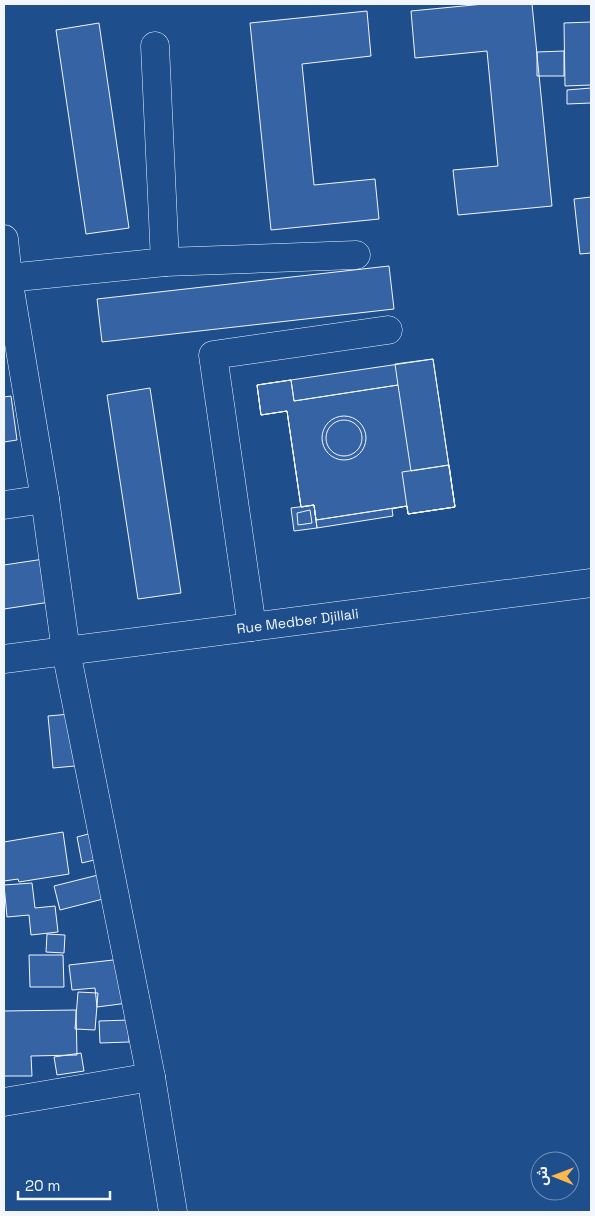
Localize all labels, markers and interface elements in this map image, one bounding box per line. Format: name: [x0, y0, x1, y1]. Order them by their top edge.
street label: Rue Medber Djillali: [235, 604, 360, 638]
north arrow: [530, 1151, 580, 1201]
text: ش: [533, 1166, 551, 1186]
scale bar: [18, 1168, 110, 1200]
text: 20 m: [25, 1176, 60, 1195]

